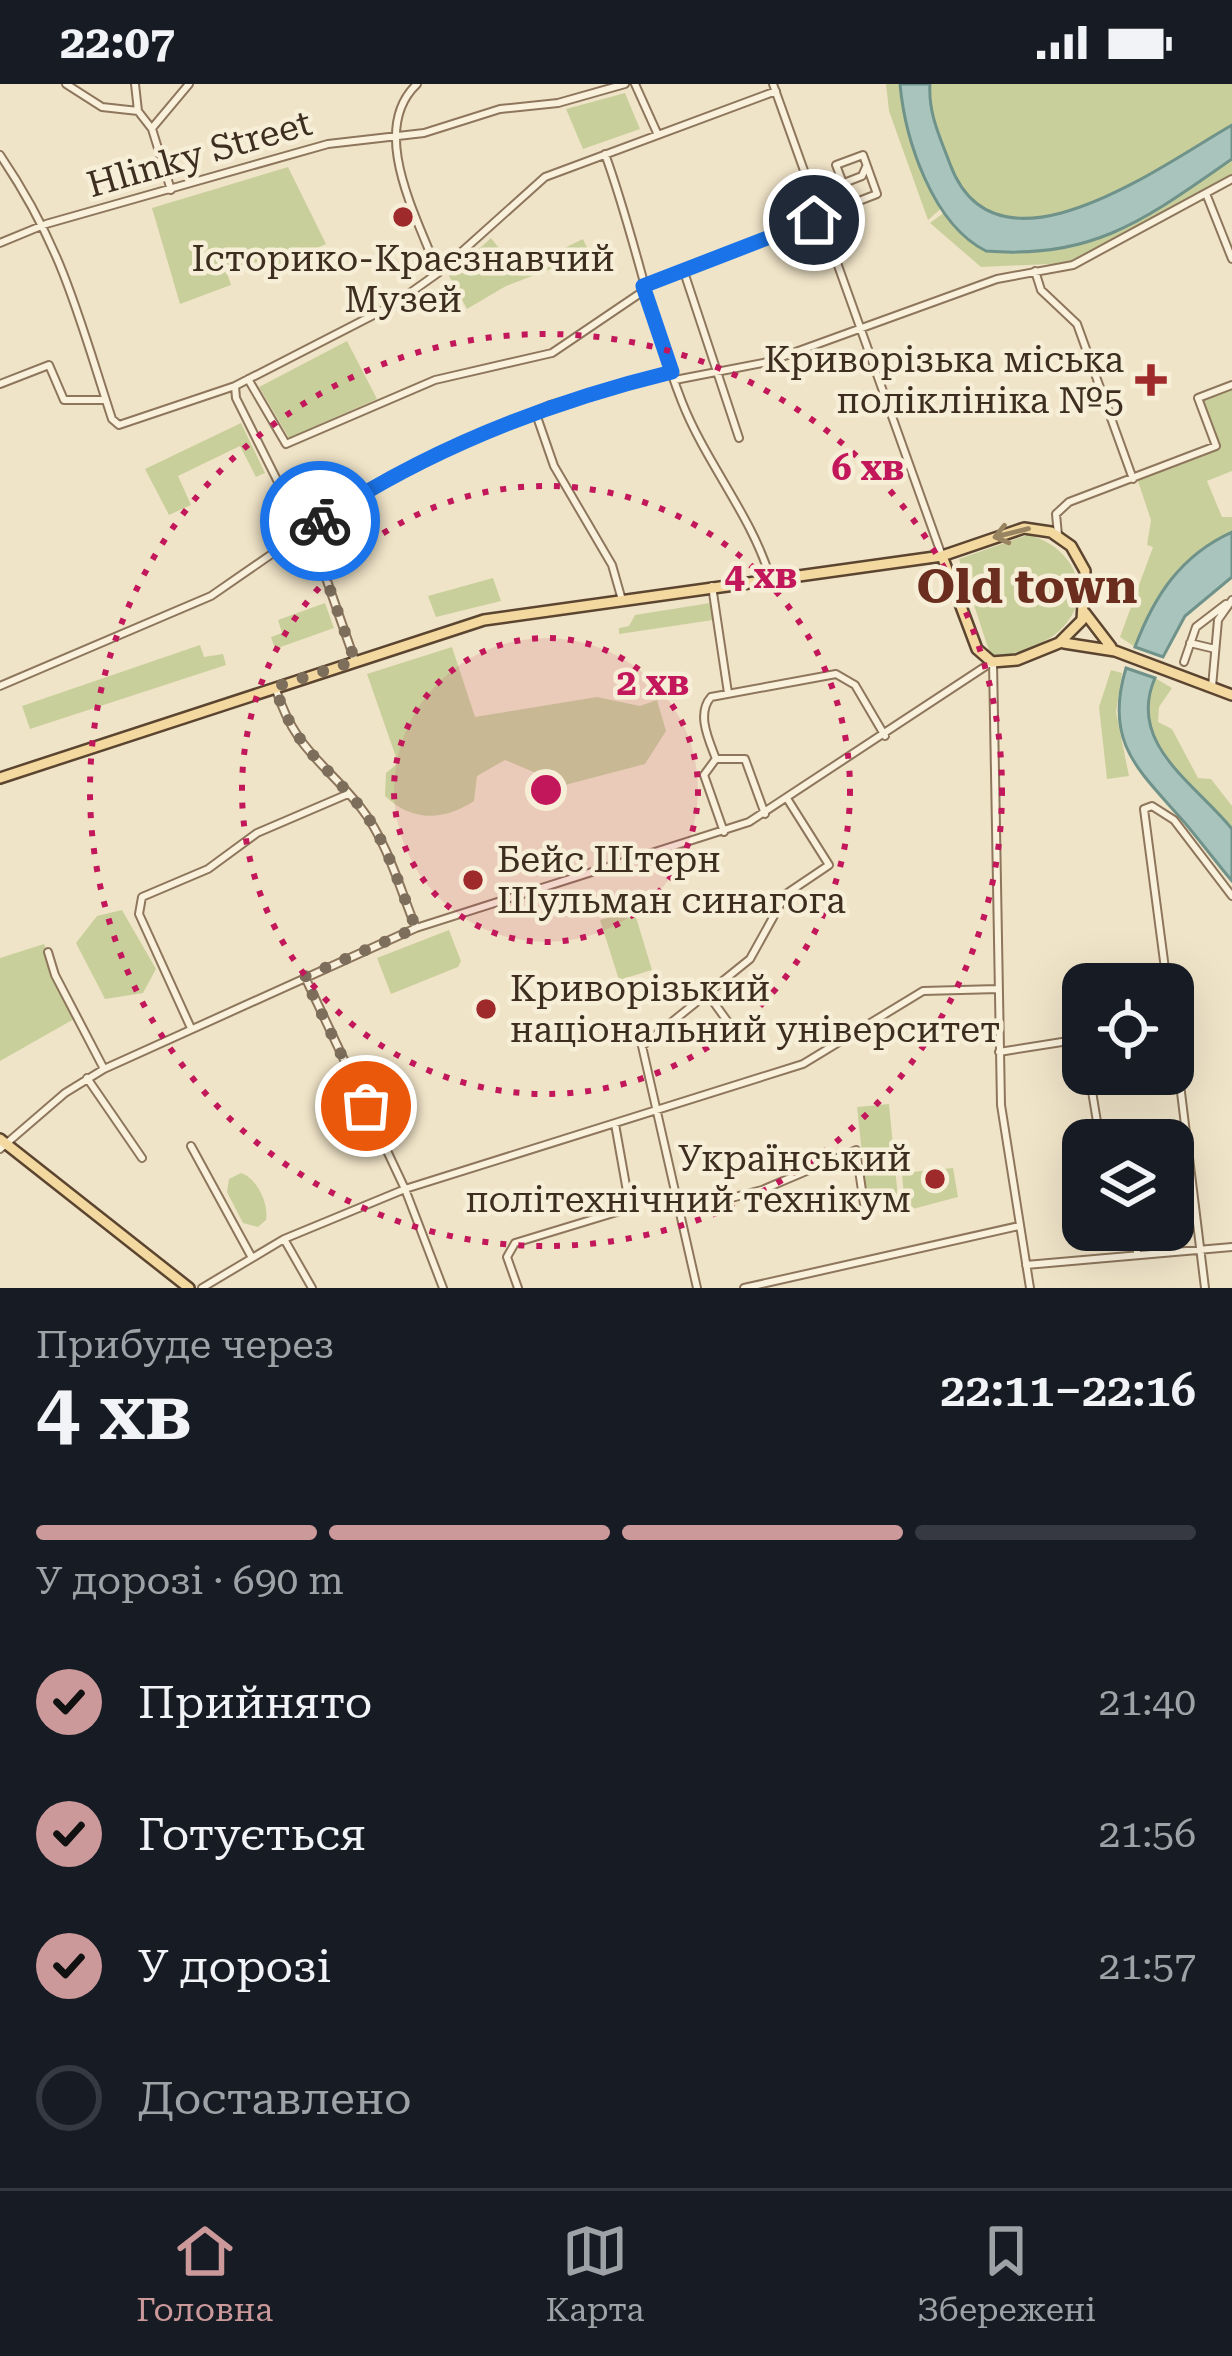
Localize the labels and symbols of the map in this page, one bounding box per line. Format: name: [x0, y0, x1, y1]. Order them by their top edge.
street label: Hlinky Street: [82, 102, 316, 206]
pin: [763, 169, 865, 271]
marker: Історико-Краєзнавчий Музей: [390, 204, 416, 230]
place label: Історико-Краєзнавчий Музей: [191, 238, 615, 321]
place label: Криворізька міська поліклініка №5: [764, 339, 1124, 422]
marker: Криворізька міська поліклініка №5: [1135, 364, 1167, 396]
text: 6 хв: [832, 447, 904, 489]
courier: [260, 461, 380, 581]
one-way arrow: [993, 523, 1031, 545]
text: 4 хв: [725, 555, 797, 597]
district label: Old town: [917, 559, 1137, 615]
text: 2 хв: [617, 662, 689, 704]
centre of rings: [525, 769, 567, 811]
place label: Бейс Штерн Шульман синагога: [497, 839, 846, 922]
marker: Бейс Штерн Шульман синагога: [460, 867, 486, 893]
place label: Криворізький національний університет: [510, 968, 1000, 1051]
marker: Криворізький національний університет: [473, 996, 499, 1022]
pin: [315, 1055, 417, 1157]
place label: Український політехнічний технікум: [465, 1138, 911, 1221]
marker: Український політехнічний технікум: [922, 1166, 948, 1192]

